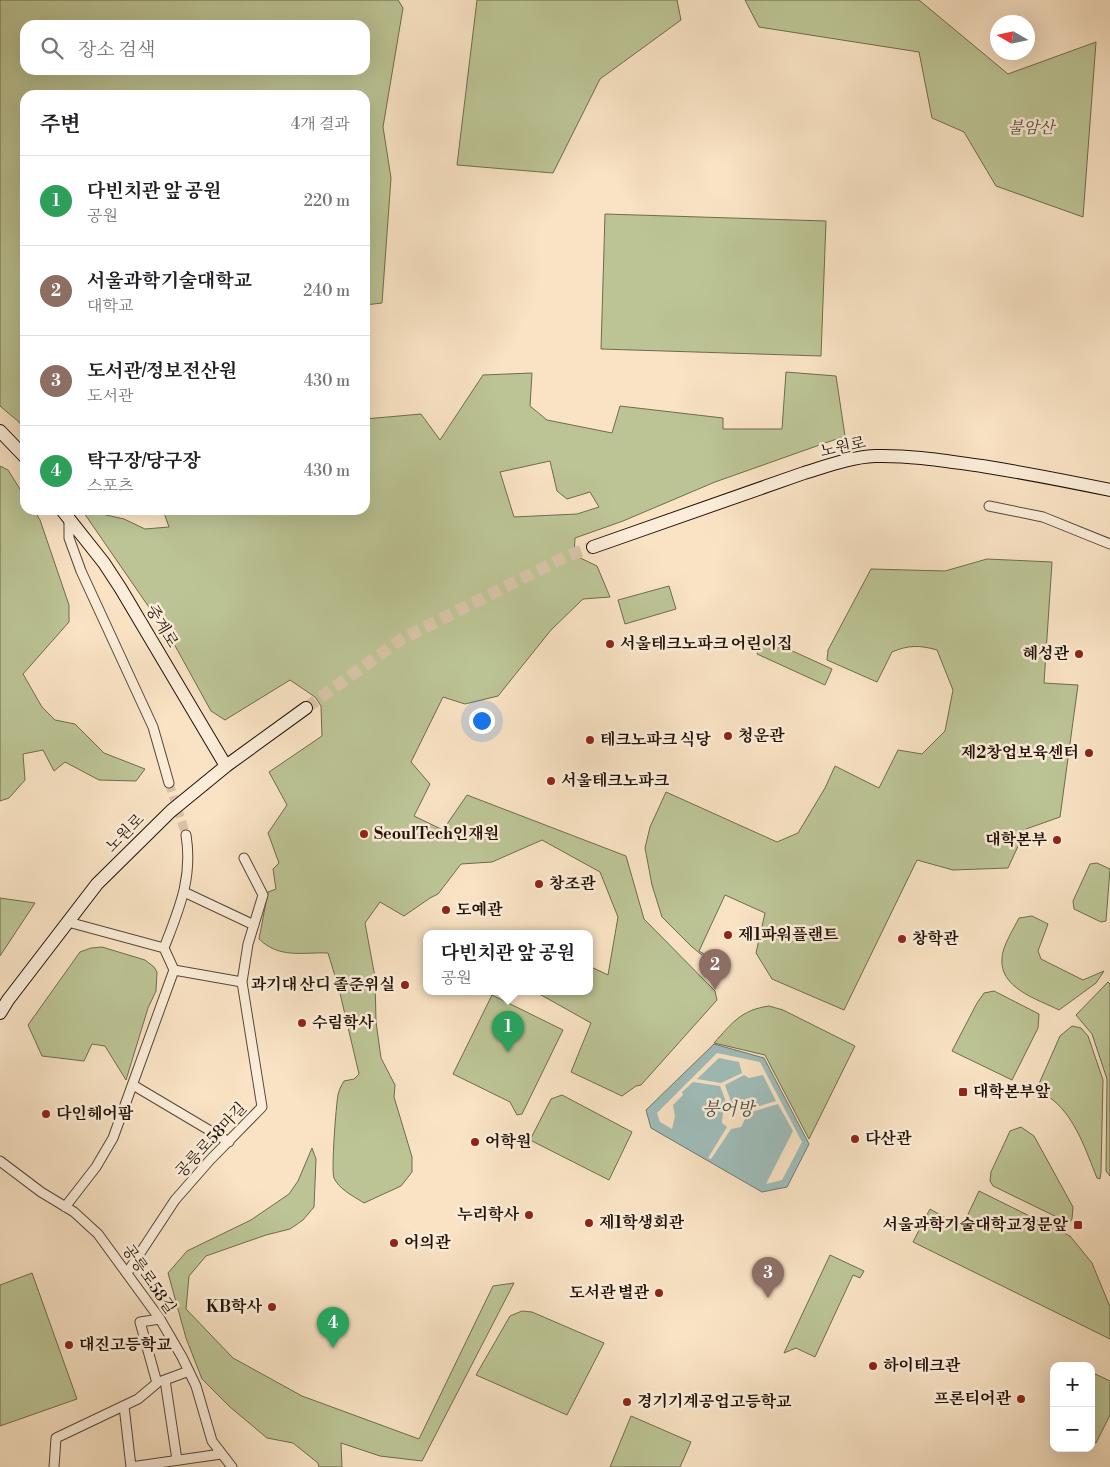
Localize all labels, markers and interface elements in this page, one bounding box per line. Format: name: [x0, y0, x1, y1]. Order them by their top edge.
north arrow: [990, 15, 1035, 60]
search box: [20, 20, 370, 75]
icon: search: [38, 34, 66, 62]
text: 장소 검색: [78, 38, 155, 62]
text: 주변: [40, 112, 81, 138]
text: 4개 결과: [291, 114, 350, 134]
park label: 불암산: [1008, 118, 1057, 138]
text: 다빈치관 앞 공원: [87, 179, 222, 203]
text: 1: [52, 191, 60, 211]
text: 220 m: [304, 191, 350, 211]
text: 공원: [87, 206, 118, 226]
text: 서울과학기술대학교: [87, 269, 252, 293]
text: 2: [51, 281, 61, 301]
text: 240 m: [303, 281, 350, 301]
text: 대학교: [87, 296, 133, 316]
text: 도서관/정보전산원: [87, 359, 237, 383]
text: 3: [51, 371, 61, 391]
text: 430 m: [304, 371, 350, 391]
text: 도서관: [87, 386, 133, 406]
street label: 노원로: [818, 432, 868, 462]
text: 탁구장/당구장: [87, 449, 201, 473]
text: 4: [51, 461, 61, 481]
text: 430 m: [304, 461, 350, 481]
text: 스포츠: [87, 476, 133, 496]
street label: 중계로: [141, 601, 183, 651]
place label: 서울테크노파크 어린이집: [620, 634, 793, 654]
marker: 서울테크노파크 어린이집: [604, 638, 616, 650]
place label: 혜성관: [1023, 644, 1070, 664]
marker: 혜성관: [1073, 648, 1085, 660]
your location: [469, 708, 495, 734]
place label: 청운관: [738, 726, 785, 746]
place label: 테크노파크 식당: [600, 730, 711, 750]
marker: 청운관: [722, 730, 734, 742]
marker: 테크노파크 식당: [584, 734, 596, 746]
place label: 제2창업보육센터: [961, 743, 1079, 763]
marker: 제2창업보육센터: [1083, 747, 1095, 759]
place label: 서울테크노파크: [561, 771, 670, 791]
marker: 서울테크노파크: [545, 775, 557, 787]
street label: 노원로: [102, 809, 149, 856]
place label: SeoulTech인재원: [374, 824, 499, 844]
marker: SeoulTech인재원: [358, 828, 370, 840]
place label: 대학본부: [985, 830, 1048, 850]
marker: 대학본부: [1051, 834, 1063, 846]
place label: 창조관: [549, 874, 596, 894]
marker: 창조관: [533, 878, 545, 890]
place label: 도예관: [456, 900, 503, 920]
marker: 도예관: [440, 904, 452, 916]
place label: 제1파워플랜트: [738, 925, 839, 945]
marker: 제1파워플랜트: [722, 929, 734, 941]
place label: 창학관: [912, 929, 959, 949]
popup: [423, 930, 593, 995]
marker: 창학관: [896, 933, 908, 945]
text: 다빈치관 앞 공원: [441, 941, 575, 965]
pin: 2: [699, 949, 731, 990]
text: 공원: [441, 968, 472, 988]
place label: 과기대 산디 졸준위실: [251, 975, 395, 995]
marker: 과기대 산디 졸준위실: [399, 979, 411, 991]
pin: 1: [492, 1011, 524, 1052]
place label: 수림학사: [312, 1013, 374, 1033]
marker: 수림학사: [296, 1017, 308, 1029]
place label: 대학본부앞: [973, 1082, 1051, 1102]
marker: 대학본부앞: [957, 1086, 969, 1098]
street label: 공릉로58마길: [171, 1098, 251, 1182]
water label: 붕어방: [702, 1098, 757, 1121]
place label: 다인헤어팜: [56, 1104, 134, 1124]
marker: 다인헤어팜: [40, 1108, 52, 1120]
place label: 다산관: [865, 1129, 912, 1149]
place label: 어학원: [485, 1132, 531, 1152]
marker: 다산관: [849, 1133, 861, 1145]
marker: 어학원: [469, 1136, 481, 1148]
place label: 누리학사: [457, 1205, 520, 1225]
marker: 누리학사: [523, 1209, 535, 1221]
place label: 제1학생회관: [599, 1213, 685, 1233]
place label: 서울과학기술대학교정문앞: [883, 1215, 1069, 1235]
marker: 제1학생회관: [583, 1217, 595, 1229]
marker: 서울과학기술대학교정문앞: [1072, 1219, 1084, 1231]
place label: 어의관: [404, 1233, 451, 1253]
marker: 어의관: [388, 1237, 400, 1249]
street label: 공릉로58길: [118, 1240, 180, 1318]
pin: 3: [752, 1257, 784, 1298]
place label: 도서관 별관: [569, 1283, 650, 1303]
marker: 도서관 별관: [653, 1287, 665, 1299]
place label: KB학사: [206, 1297, 263, 1317]
marker: KB학사: [266, 1301, 278, 1313]
pin: 4: [317, 1307, 349, 1348]
place label: 대진고등학교: [79, 1335, 172, 1355]
marker: 대진고등학교: [63, 1339, 75, 1351]
place label: 하이테크관: [883, 1356, 961, 1376]
marker: 하이테크관: [867, 1360, 879, 1372]
map controls: [1050, 1362, 1095, 1452]
button: +: [1050, 1362, 1095, 1407]
place label: 프론티어관: [934, 1389, 1012, 1409]
place label: 경기기계공업고등학교: [637, 1392, 792, 1412]
marker: 프론티어관: [1015, 1393, 1027, 1405]
marker: 경기기계공업고등학교: [621, 1396, 633, 1408]
button: −: [1050, 1407, 1095, 1452]

